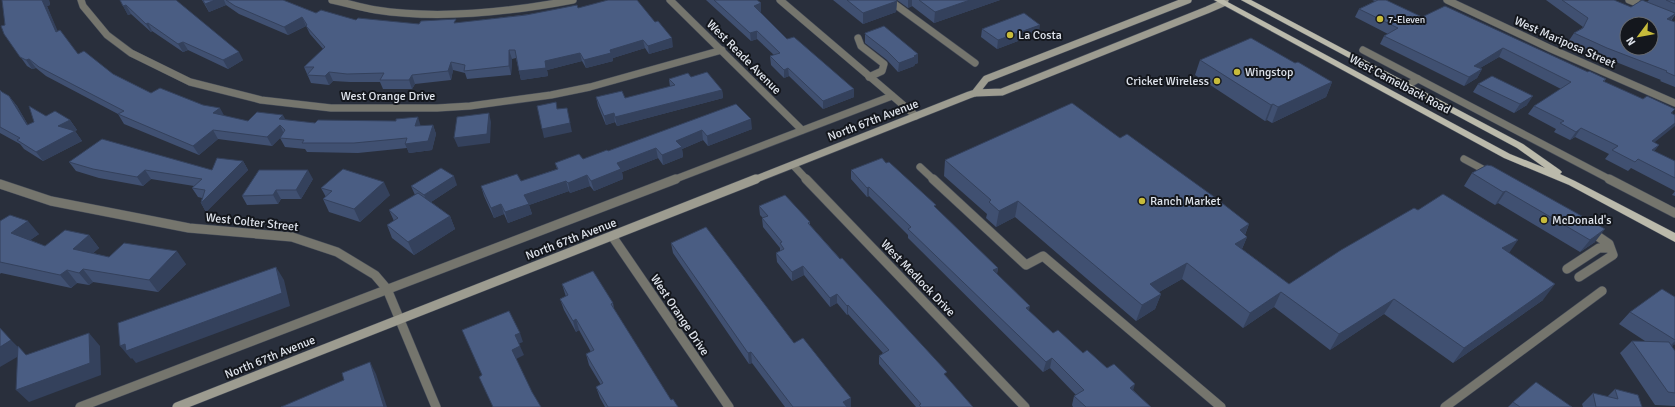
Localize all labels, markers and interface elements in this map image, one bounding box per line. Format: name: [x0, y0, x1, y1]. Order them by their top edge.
street label: West Mariposa Street: [1512, 13, 1618, 72]
marker: 7-Eleven: [1375, 14, 1385, 24]
place label: 7-Eleven: [1388, 14, 1425, 26]
north arrow: [1619, 16, 1659, 56]
street label: West Reade Avenue: [703, 17, 784, 98]
place label: La Costa: [1018, 28, 1062, 43]
marker: La Costa: [1005, 30, 1015, 40]
text: N: [1623, 34, 1638, 48]
street label: West Camelback Road: [1347, 51, 1453, 117]
place label: Wingstop: [1245, 65, 1293, 80]
marker: Wingstop: [1232, 67, 1242, 77]
place label: Cricket Wireless: [1126, 74, 1209, 89]
marker: Cricket Wireless: [1212, 76, 1222, 86]
street label: West Orange Drive: [341, 89, 435, 104]
street label: North 67th Avenue: [826, 96, 921, 145]
place label: Ranch Market: [1150, 194, 1221, 209]
marker: Ranch Market: [1137, 196, 1147, 206]
street label: West Colter Street: [205, 210, 299, 235]
place label: McDonald's: [1552, 213, 1612, 228]
street label: North 67th Avenue: [524, 215, 619, 264]
marker: McDonald's: [1539, 215, 1549, 225]
street label: West Medlock Drive: [877, 237, 958, 320]
street label: West Orange Drive: [647, 272, 712, 359]
street label: North 67th Avenue: [223, 332, 318, 382]

